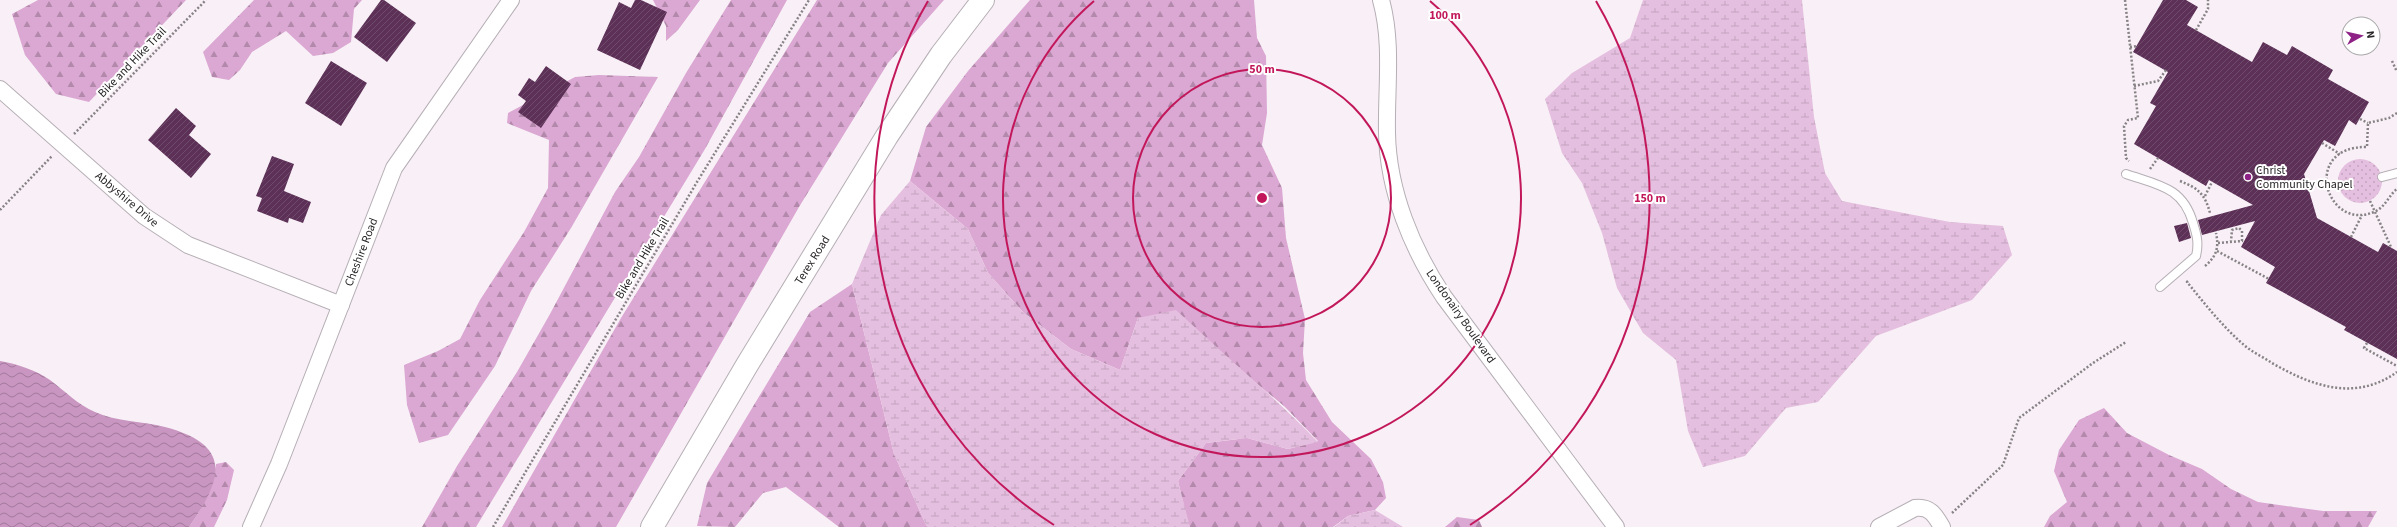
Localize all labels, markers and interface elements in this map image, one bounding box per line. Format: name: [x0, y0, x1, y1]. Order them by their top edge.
text: 100 m: [1429, 7, 1461, 24]
north arrow: [2341, 16, 2381, 56]
street label: Bike and Hike Trail: [94, 23, 171, 101]
text: N: [2362, 30, 2378, 39]
text: 50 m: [1249, 61, 1275, 78]
place label: Christ Community Chapel: [2256, 162, 2352, 193]
street label: Abbyshire Drive: [91, 168, 162, 231]
marker: Christ Community Chapel: [2243, 172, 2253, 182]
text: 150 m: [1634, 190, 1666, 207]
centre of rings: [1255, 191, 1269, 205]
street label: Bike and Hike Trail: [611, 214, 674, 302]
street label: Cheshire Road: [341, 216, 382, 289]
street label: Terex Road: [791, 232, 834, 288]
street label: Londonairy Boulevard: [1422, 266, 1499, 367]

